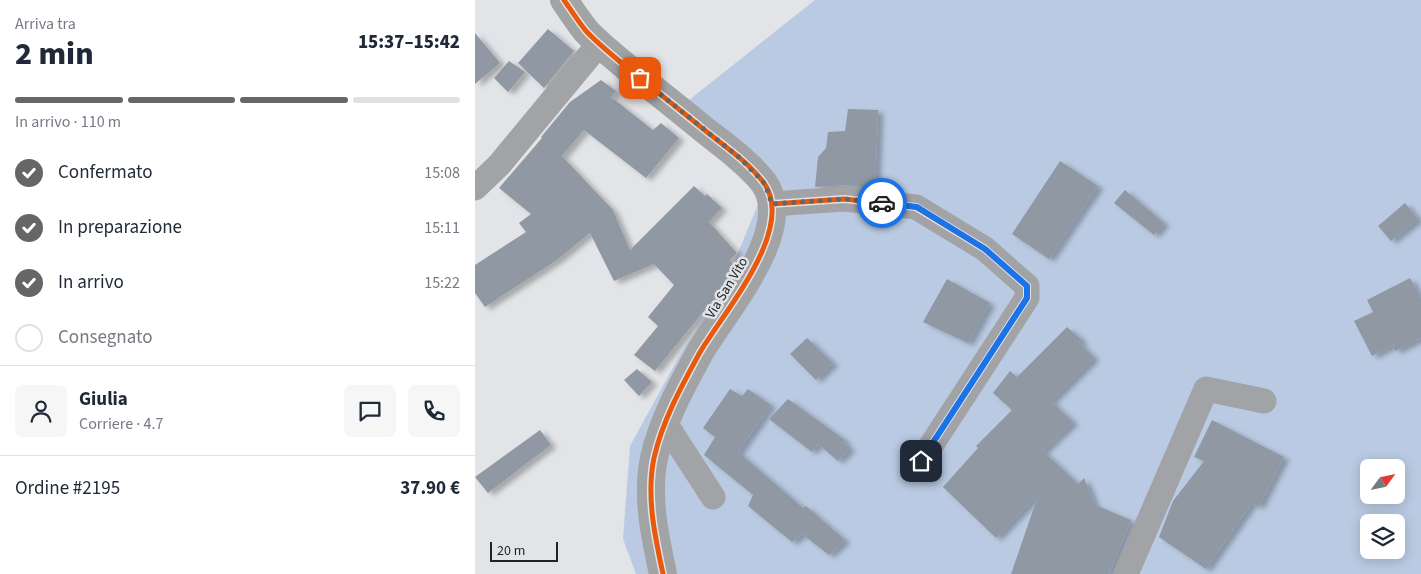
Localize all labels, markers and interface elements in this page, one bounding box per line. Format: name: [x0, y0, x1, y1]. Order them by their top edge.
text: Arriva tra: [15, 13, 76, 35]
text: 15:37–15:42: [358, 29, 460, 56]
text: 2 min: [15, 31, 94, 77]
pin: [619, 57, 661, 99]
icon: bag: [626, 64, 654, 92]
text: In arrivo · 110 m: [15, 111, 121, 133]
icon: check: [15, 159, 43, 187]
text: Confermato: [58, 159, 152, 186]
text: 15:08: [424, 162, 460, 184]
courier: [857, 178, 907, 228]
icon: car: [868, 189, 896, 217]
icon: check: [15, 214, 43, 242]
text: In preparazione: [58, 214, 182, 241]
text: 15:11: [424, 217, 460, 239]
street label: Via San Vito: [701, 254, 753, 322]
icon: check: [15, 269, 43, 297]
text: In arrivo: [58, 269, 124, 296]
text: 15:22: [424, 272, 460, 294]
text: Consegnato: [58, 324, 152, 351]
button: person: [15, 385, 67, 437]
button: chat: [344, 385, 396, 437]
button: phone: [408, 385, 460, 437]
text: Giulia: [79, 386, 128, 413]
text: Corriere · 4.7: [79, 413, 163, 435]
pin: [900, 440, 942, 482]
icon: home: [907, 447, 935, 475]
north arrow: [1360, 459, 1405, 504]
map controls: [1360, 459, 1405, 559]
text: Ordine #2195: [15, 475, 120, 502]
text: 37.90 €: [400, 475, 460, 502]
button: layers: [1360, 514, 1405, 559]
scale bar: [490, 539, 557, 562]
text: 20 m: [497, 541, 525, 561]

